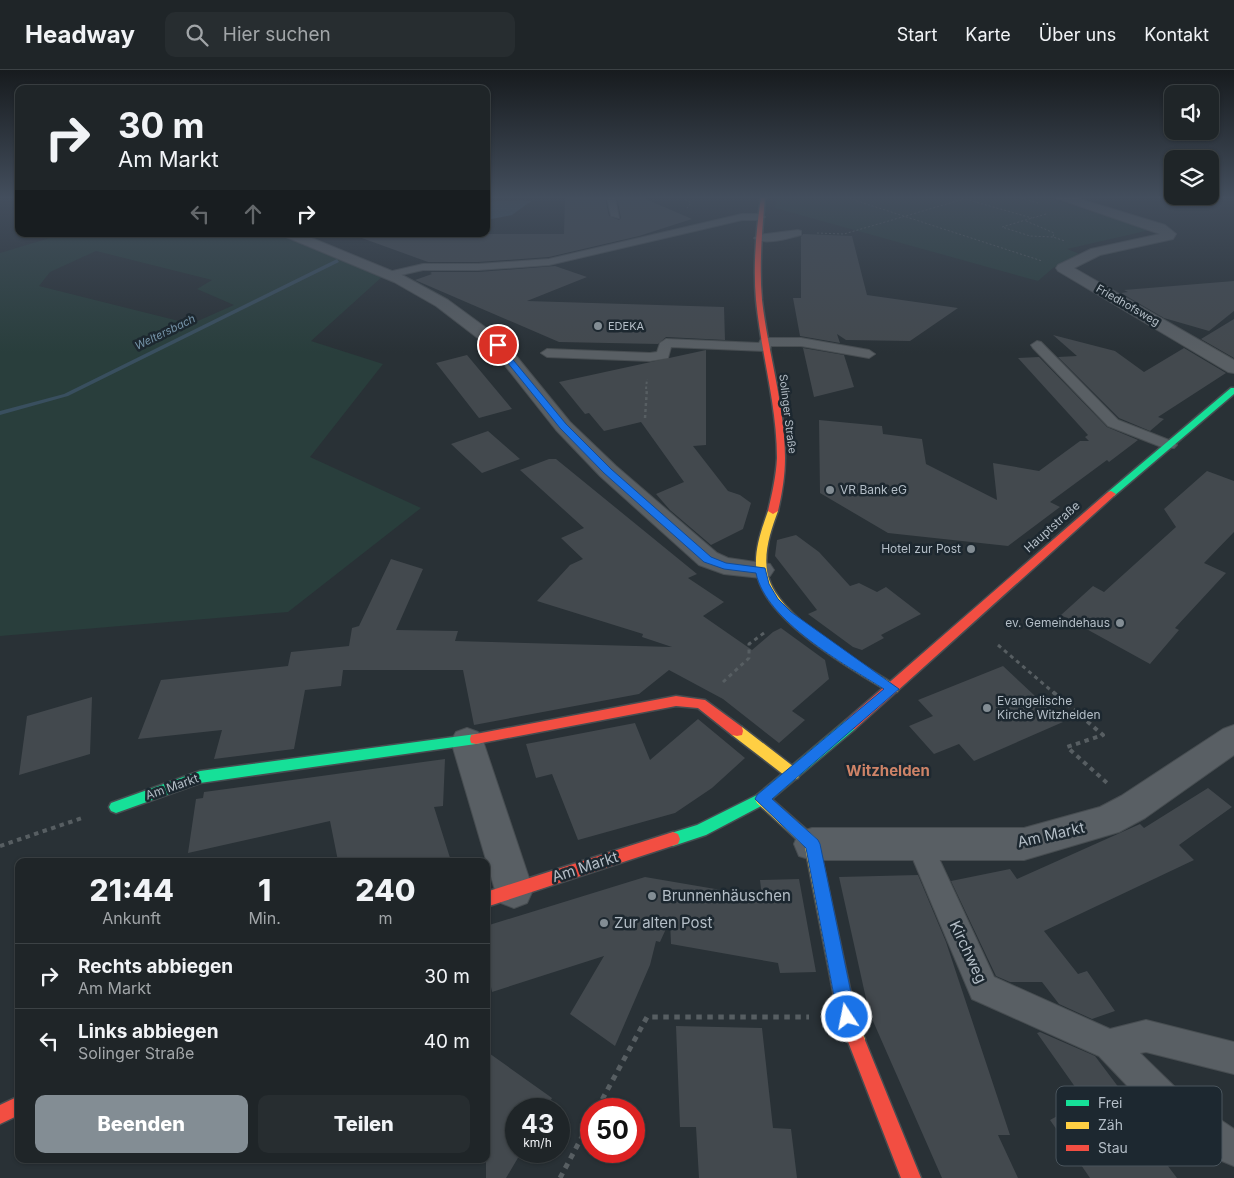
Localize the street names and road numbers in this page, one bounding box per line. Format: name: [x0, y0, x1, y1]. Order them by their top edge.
street label: Friedhofsweg: [1094, 281, 1162, 329]
street label: Solinger Straße: [776, 373, 800, 455]
street label: Hauptstraße: [1021, 498, 1083, 556]
street label: Am Markt: [143, 770, 200, 803]
street label: Am Markt: [1015, 818, 1087, 851]
street label: Am Markt: [549, 847, 621, 886]
street label: Kirchweg: [946, 918, 991, 986]

